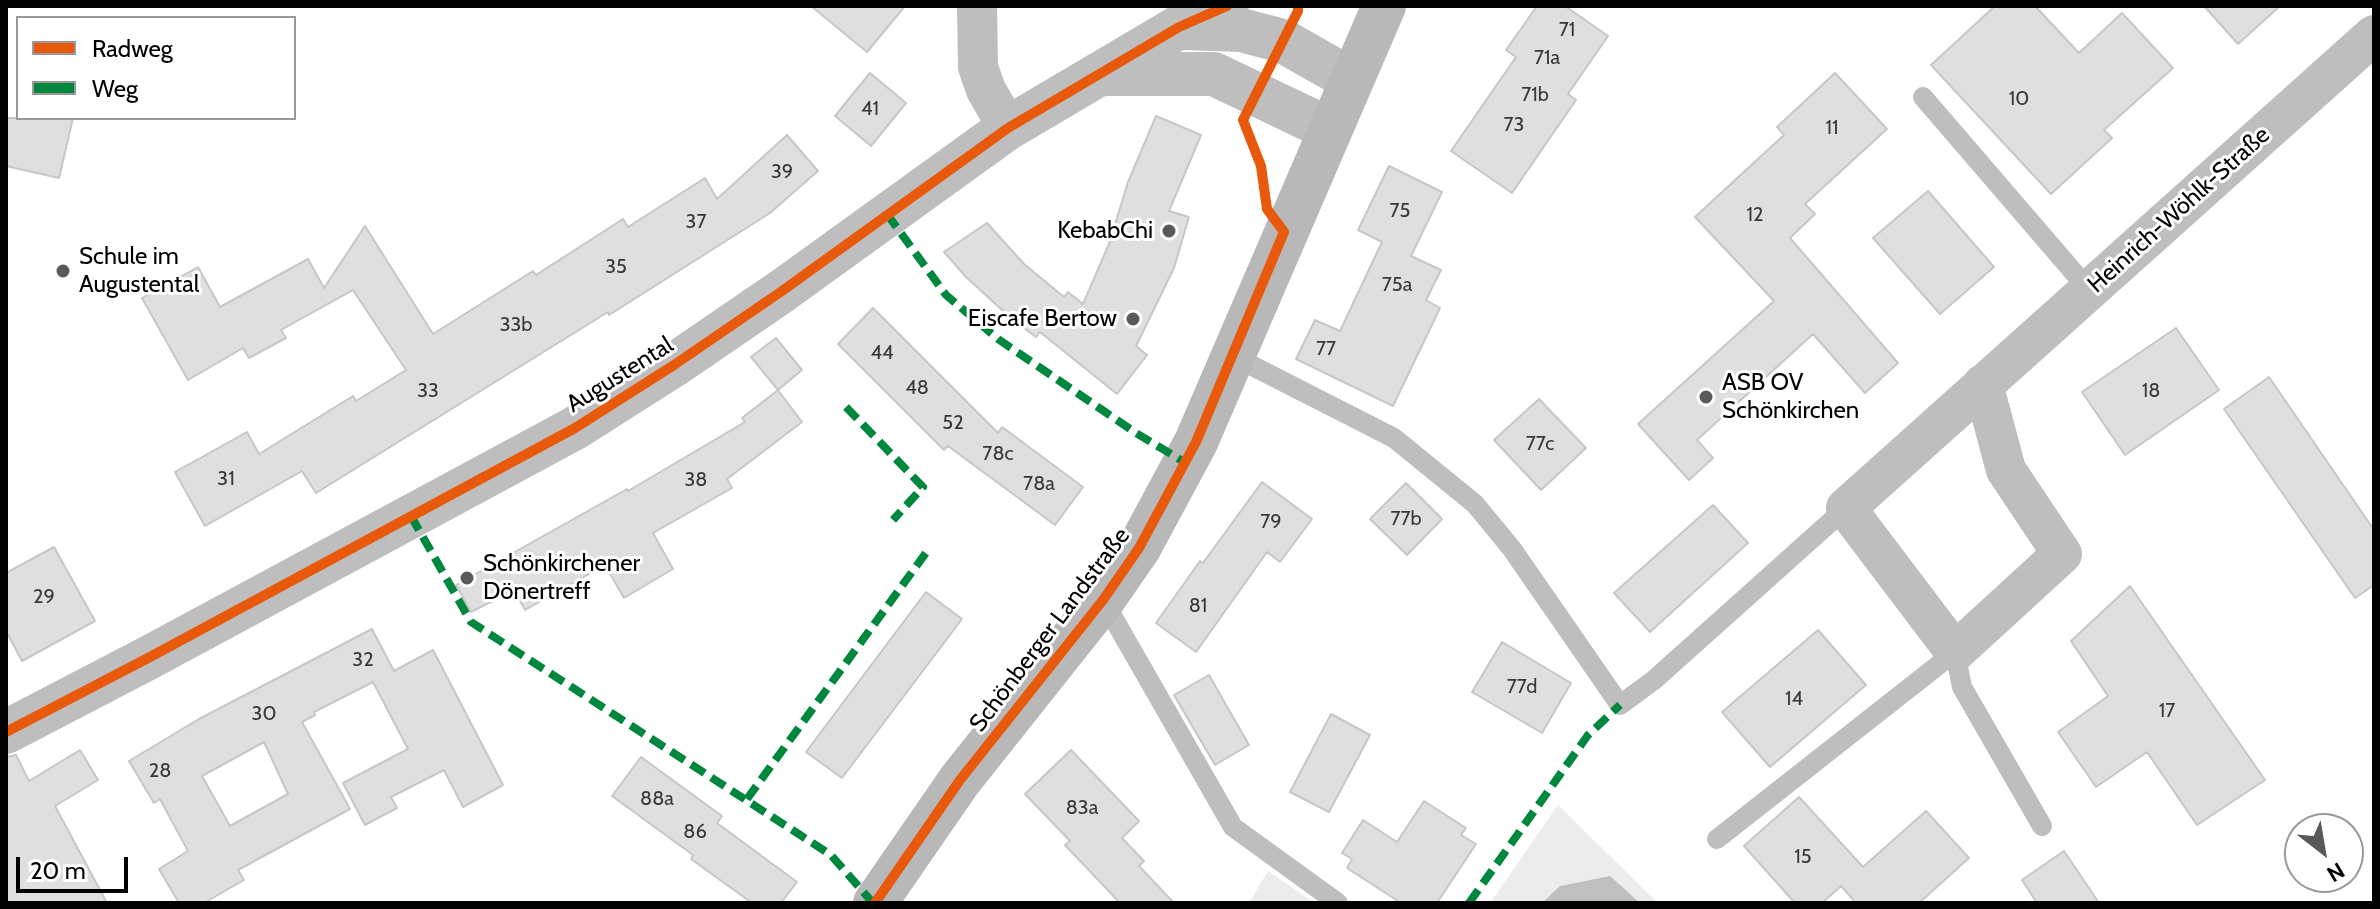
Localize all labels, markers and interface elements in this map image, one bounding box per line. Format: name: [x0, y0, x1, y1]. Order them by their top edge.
legend: [16, 16, 296, 120]
house number: 71: [1559, 18, 1575, 42]
text: Radweg: [92, 34, 173, 63]
house number: 71a: [1534, 46, 1560, 70]
text: Weg: [92, 74, 138, 103]
house number: 71b: [1521, 83, 1549, 107]
house number: 10: [2009, 87, 2029, 111]
house number: 41: [861, 97, 879, 121]
house number: 73: [1504, 113, 1524, 137]
house number: 11: [1825, 116, 1839, 140]
street label: Heinrich-Wöhlk-Straße: [2082, 121, 2276, 299]
house number: 39: [771, 160, 793, 184]
house number: 75: [1390, 199, 1410, 223]
house number: 12: [1747, 203, 1763, 227]
house number: 37: [686, 210, 706, 234]
place label: KebabChi: [1057, 217, 1153, 245]
marker: KebabChi: [1160, 222, 1178, 240]
place label: Schule im Augustental: [79, 243, 199, 299]
house number: 35: [605, 255, 627, 279]
marker: Schule im Augustental: [54, 262, 72, 280]
house number: 75a: [1382, 273, 1412, 297]
place label: Eiscafe Bertow: [968, 305, 1117, 333]
marker: Eiscafe Bertow: [1124, 310, 1142, 328]
house number: 33b: [500, 313, 532, 337]
street label: Augustental: [561, 331, 679, 419]
house number: 77: [1316, 337, 1336, 361]
house number: 44: [870, 341, 894, 365]
place label: ASB OV Schönkirchen: [1722, 369, 1859, 425]
house number: 48: [905, 376, 929, 400]
house number: 33: [417, 379, 439, 403]
house number: 18: [2142, 379, 2160, 403]
marker: ASB OV Schönkirchen: [1697, 388, 1715, 406]
house number: 52: [942, 411, 964, 435]
house number: 77c: [1526, 432, 1554, 456]
house number: 78c: [982, 442, 1014, 466]
house number: 31: [217, 467, 235, 491]
house number: 38: [685, 468, 707, 492]
house number: 78a: [1023, 472, 1055, 496]
house number: 77b: [1390, 507, 1422, 531]
house number: 79: [1260, 510, 1282, 534]
street label: Schönberger Landstraße: [964, 522, 1136, 738]
place label: Schönkirchener Dönertreff: [483, 550, 640, 606]
marker: Schönkirchener Dönertreff: [458, 569, 476, 587]
house number: 29: [33, 585, 55, 609]
house number: 81: [1189, 594, 1207, 618]
house number: 32: [352, 648, 374, 672]
house number: 77d: [1507, 675, 1537, 699]
house number: 14: [1785, 687, 1803, 711]
house number: 17: [2159, 699, 2175, 723]
house number: 30: [252, 702, 276, 726]
house number: 28: [149, 759, 171, 783]
house number: 88a: [640, 787, 674, 811]
house number: 83a: [1066, 796, 1098, 820]
north arrow: [2284, 813, 2364, 893]
house number: 86: [683, 820, 707, 844]
scale bar: [20, 841, 132, 891]
house number: 15: [1794, 845, 1812, 869]
text: 20 m: [30, 856, 86, 885]
text: N: [2322, 857, 2349, 888]

